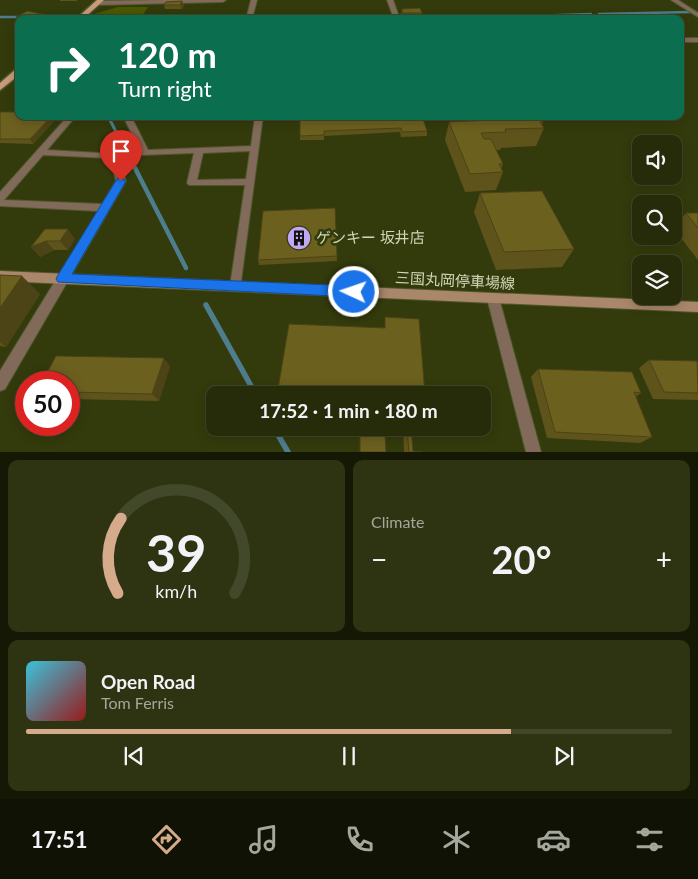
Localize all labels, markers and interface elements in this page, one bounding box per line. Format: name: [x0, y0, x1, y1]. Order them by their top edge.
text: 120 m: [118, 33, 217, 75]
icon: right: [35, 35, 100, 100]
text: Turn right: [118, 75, 212, 102]
pin: [100, 130, 142, 181]
map controls: [632, 135, 682, 305]
button: sound: [632, 135, 682, 185]
icon: arrive: [107, 137, 135, 165]
button: search: [632, 195, 682, 245]
building icon: ゲンキー 坂井店: [286, 225, 312, 251]
place label: ゲンキー 坂井店: [316, 228, 425, 246]
button: layers: [632, 255, 682, 305]
position arrow: [327, 265, 379, 317]
street label: 三国丸岡停車場線: [395, 268, 515, 292]
speed limit sign: 50: [15, 371, 80, 436]
text: 17:52 · 1 min · 180 m: [259, 399, 438, 422]
text: Climate: [371, 512, 424, 531]
text: 39: [146, 521, 207, 583]
text: 20°: [492, 536, 551, 582]
text: −: [371, 542, 387, 576]
text: +: [656, 542, 672, 576]
text: km/h: [156, 580, 197, 602]
text: Open Road: [101, 670, 195, 693]
text: Tom Ferris: [101, 693, 174, 712]
icon: previous: [120, 742, 148, 770]
icon: pause: [335, 742, 363, 770]
icon: next: [550, 742, 578, 770]
icon: directions: [149, 822, 184, 857]
icon: music: [246, 822, 281, 857]
icon: phone: [342, 822, 377, 857]
icon: climate: [439, 822, 474, 857]
icon: car: [536, 822, 571, 857]
icon: filters: [632, 822, 667, 857]
text: 17:51: [31, 826, 88, 853]

